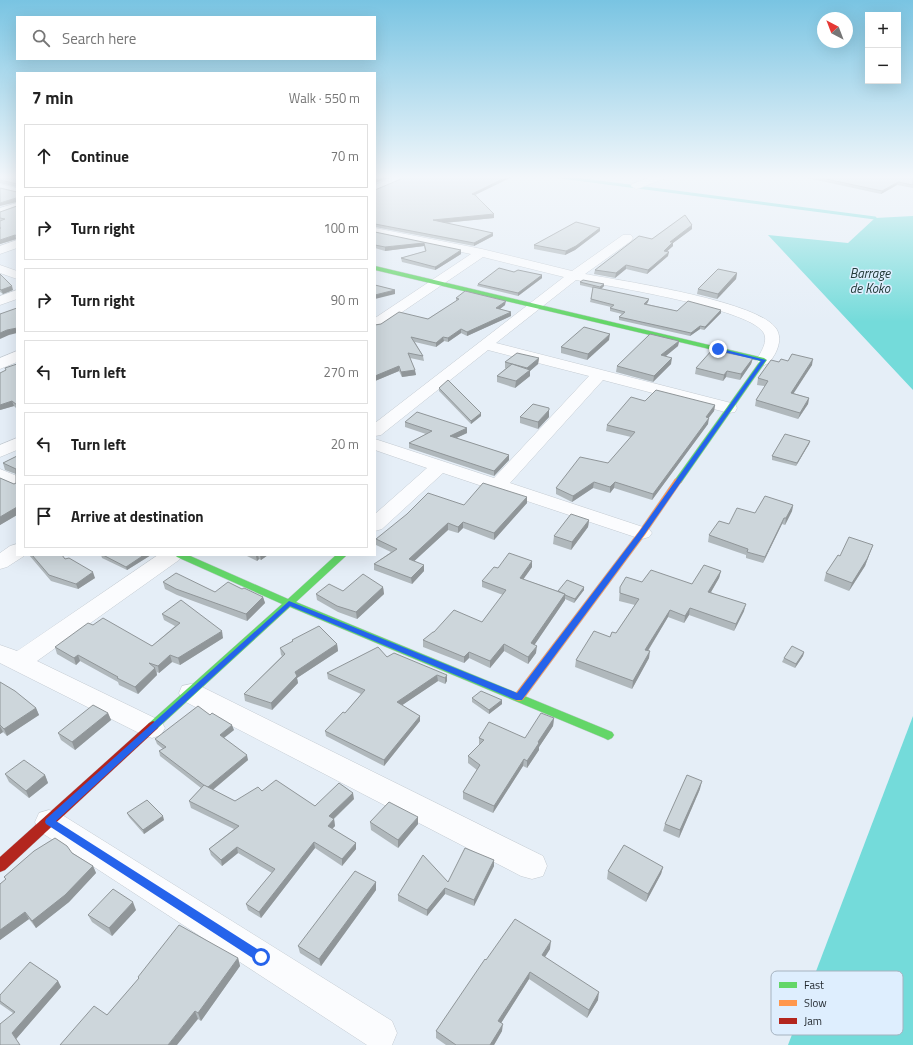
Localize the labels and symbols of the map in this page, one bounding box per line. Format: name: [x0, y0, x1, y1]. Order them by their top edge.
north arrow: [817, 12, 853, 48]
water label: Barrage de Koko: [850, 263, 891, 298]
route end: [709, 340, 727, 358]
route start: [252, 948, 270, 966]
legend: [771, 971, 903, 1035]
text: Fast: [804, 977, 824, 993]
text: Slow: [804, 995, 827, 1011]
text: Jam: [804, 1013, 822, 1029]

